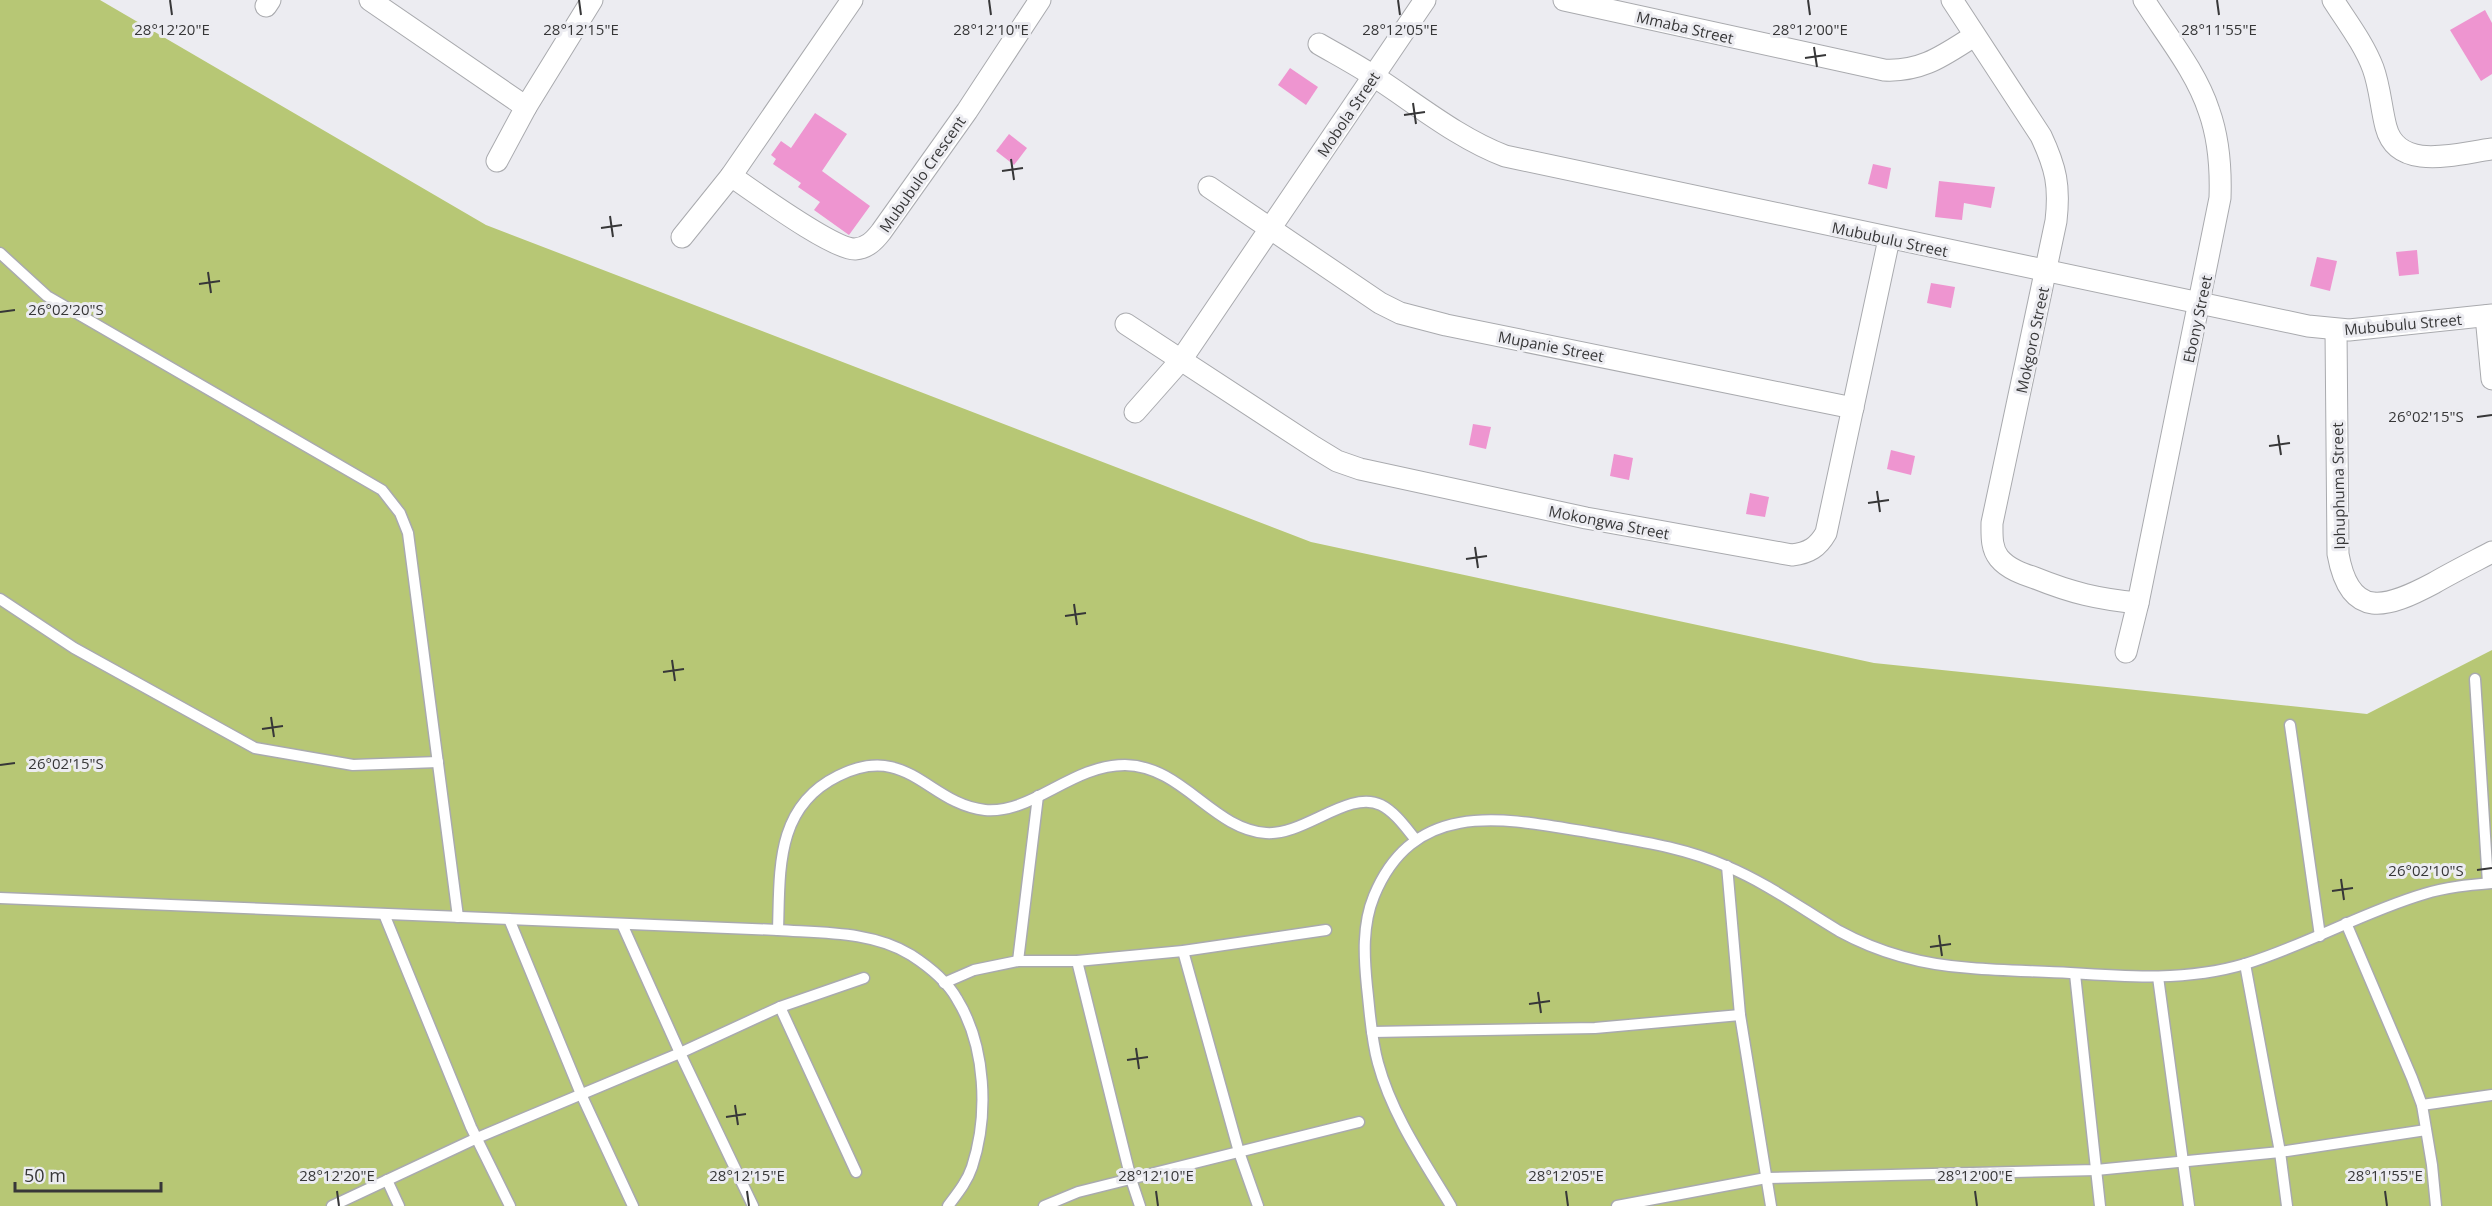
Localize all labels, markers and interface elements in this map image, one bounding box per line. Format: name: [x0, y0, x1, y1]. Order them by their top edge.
street label: Mmaba Street: [1635, 6, 1735, 48]
text: 28°12'20"E: [134, 19, 210, 39]
text: 28°12'15"E: [543, 19, 619, 39]
text: 28°12'10"E: [953, 19, 1029, 39]
text: 28°12'05"E: [1362, 19, 1438, 39]
text: 28°12'00"E: [1772, 19, 1848, 39]
text: 28°11'55"E: [2181, 19, 2257, 39]
street label: Mobola Street: [1312, 68, 1384, 160]
street label: Mububulo Crescent: [874, 112, 970, 236]
street label: Mububulu Street: [1830, 217, 1950, 261]
street label: Ebony Street: [2178, 273, 2216, 365]
street label: Mokgoro Street: [2011, 285, 2053, 395]
text: 26°02'20"S: [28, 299, 104, 319]
street label: Mububulu Street: [2343, 309, 2463, 339]
street label: Mupanie Street: [1496, 326, 1606, 366]
text: 26°02'15"S: [2388, 406, 2464, 426]
street label: Iphuphuma Street: [2327, 422, 2349, 550]
street label: Mokongwa Street: [1547, 500, 1671, 544]
text: 26°02'15"S: [28, 753, 104, 773]
text: 26°02'10"S: [2388, 860, 2464, 880]
scale bar: [15, 1155, 160, 1193]
text: 50 m: [24, 1163, 66, 1187]
text: 28°12'20"E: [299, 1165, 375, 1185]
text: 28°12'15"E: [709, 1165, 785, 1185]
text: 28°12'10"E: [1118, 1165, 1194, 1185]
text: 28°12'05"E: [1528, 1165, 1604, 1185]
text: 28°12'00"E: [1937, 1165, 2013, 1185]
text: 28°11'55"E: [2347, 1165, 2423, 1185]

